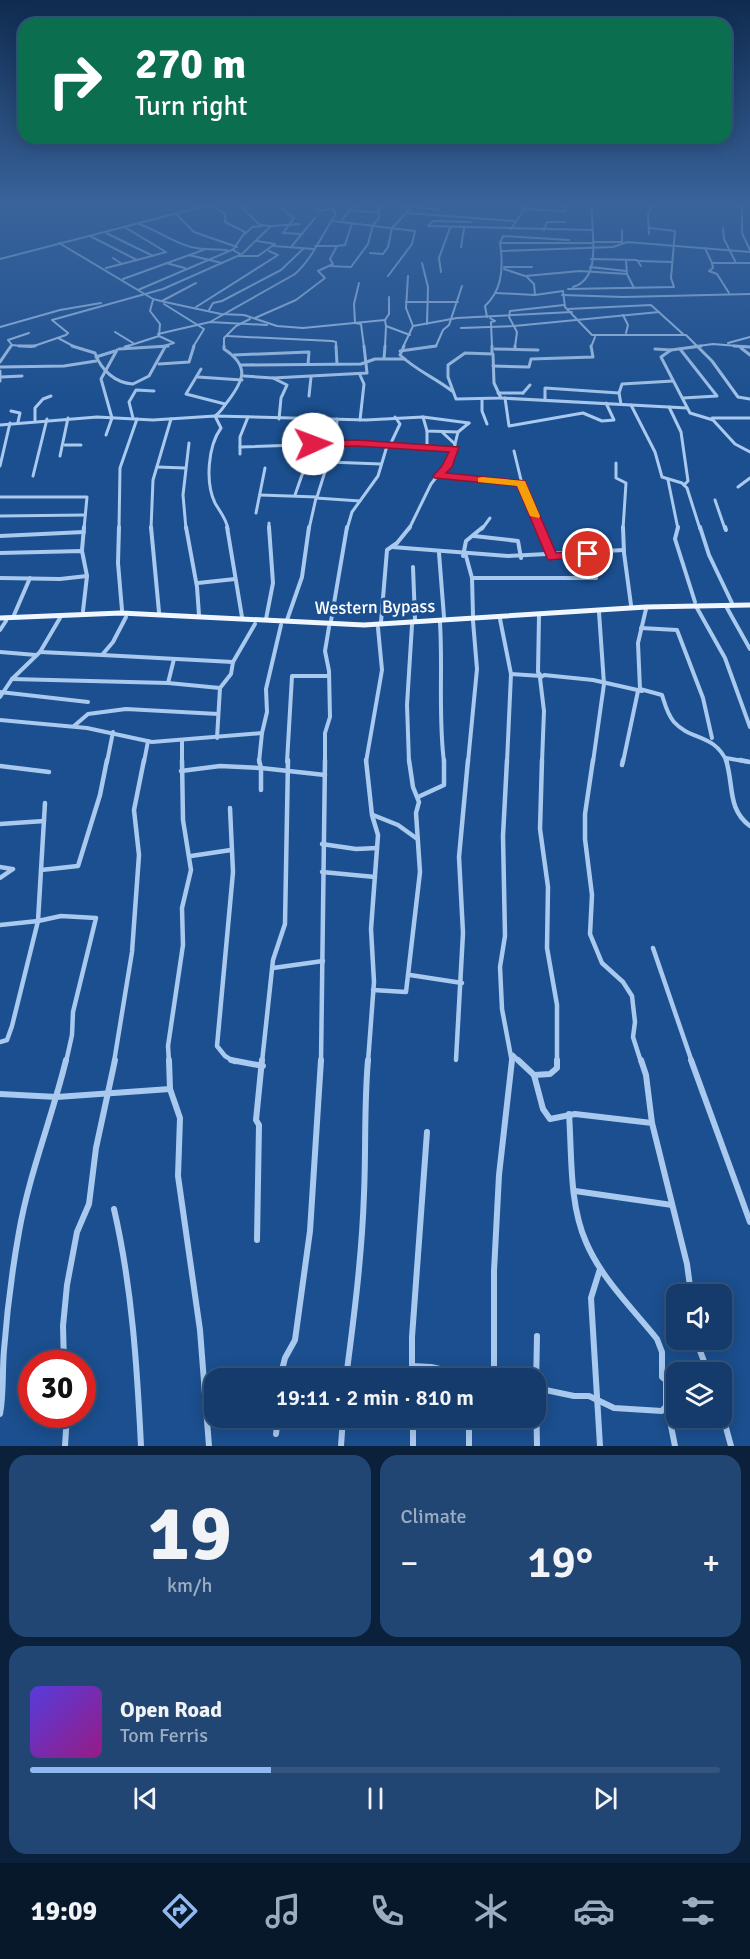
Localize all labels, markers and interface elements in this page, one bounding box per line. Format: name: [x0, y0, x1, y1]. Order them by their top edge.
text: 270 m: [135, 39, 246, 90]
icon: right: [36, 42, 114, 120]
text: Turn right: [135, 90, 248, 123]
position arrow: [281, 412, 345, 476]
pin: [562, 528, 613, 579]
icon: arrive: [571, 537, 604, 570]
street label: Western Bypass: [315, 595, 436, 619]
map controls: [666, 1284, 732, 1428]
button: sound: [666, 1284, 732, 1350]
speed limit sign: 30: [18, 1350, 96, 1428]
button: layers: [666, 1362, 732, 1428]
text: 19:11 · 2 min · 810 m: [276, 1384, 474, 1411]
text: 19: [148, 1486, 232, 1582]
text: Climate: [401, 1504, 466, 1529]
text: 19°: [527, 1535, 593, 1590]
text: −: [401, 1543, 418, 1584]
text: +: [702, 1543, 720, 1584]
text: km/h: [167, 1573, 212, 1598]
text: Open Road: [120, 1696, 222, 1723]
text: Tom Ferris: [120, 1723, 208, 1748]
icon: previous: [129, 1782, 162, 1815]
icon: pause: [359, 1782, 392, 1815]
icon: next: [589, 1782, 622, 1815]
icon: directions: [159, 1890, 201, 1932]
icon: music: [262, 1890, 304, 1932]
icon: phone: [366, 1890, 408, 1932]
icon: climate: [470, 1890, 512, 1932]
icon: car: [573, 1890, 615, 1932]
icon: filters: [677, 1890, 719, 1932]
text: 19:09: [31, 1895, 97, 1928]

